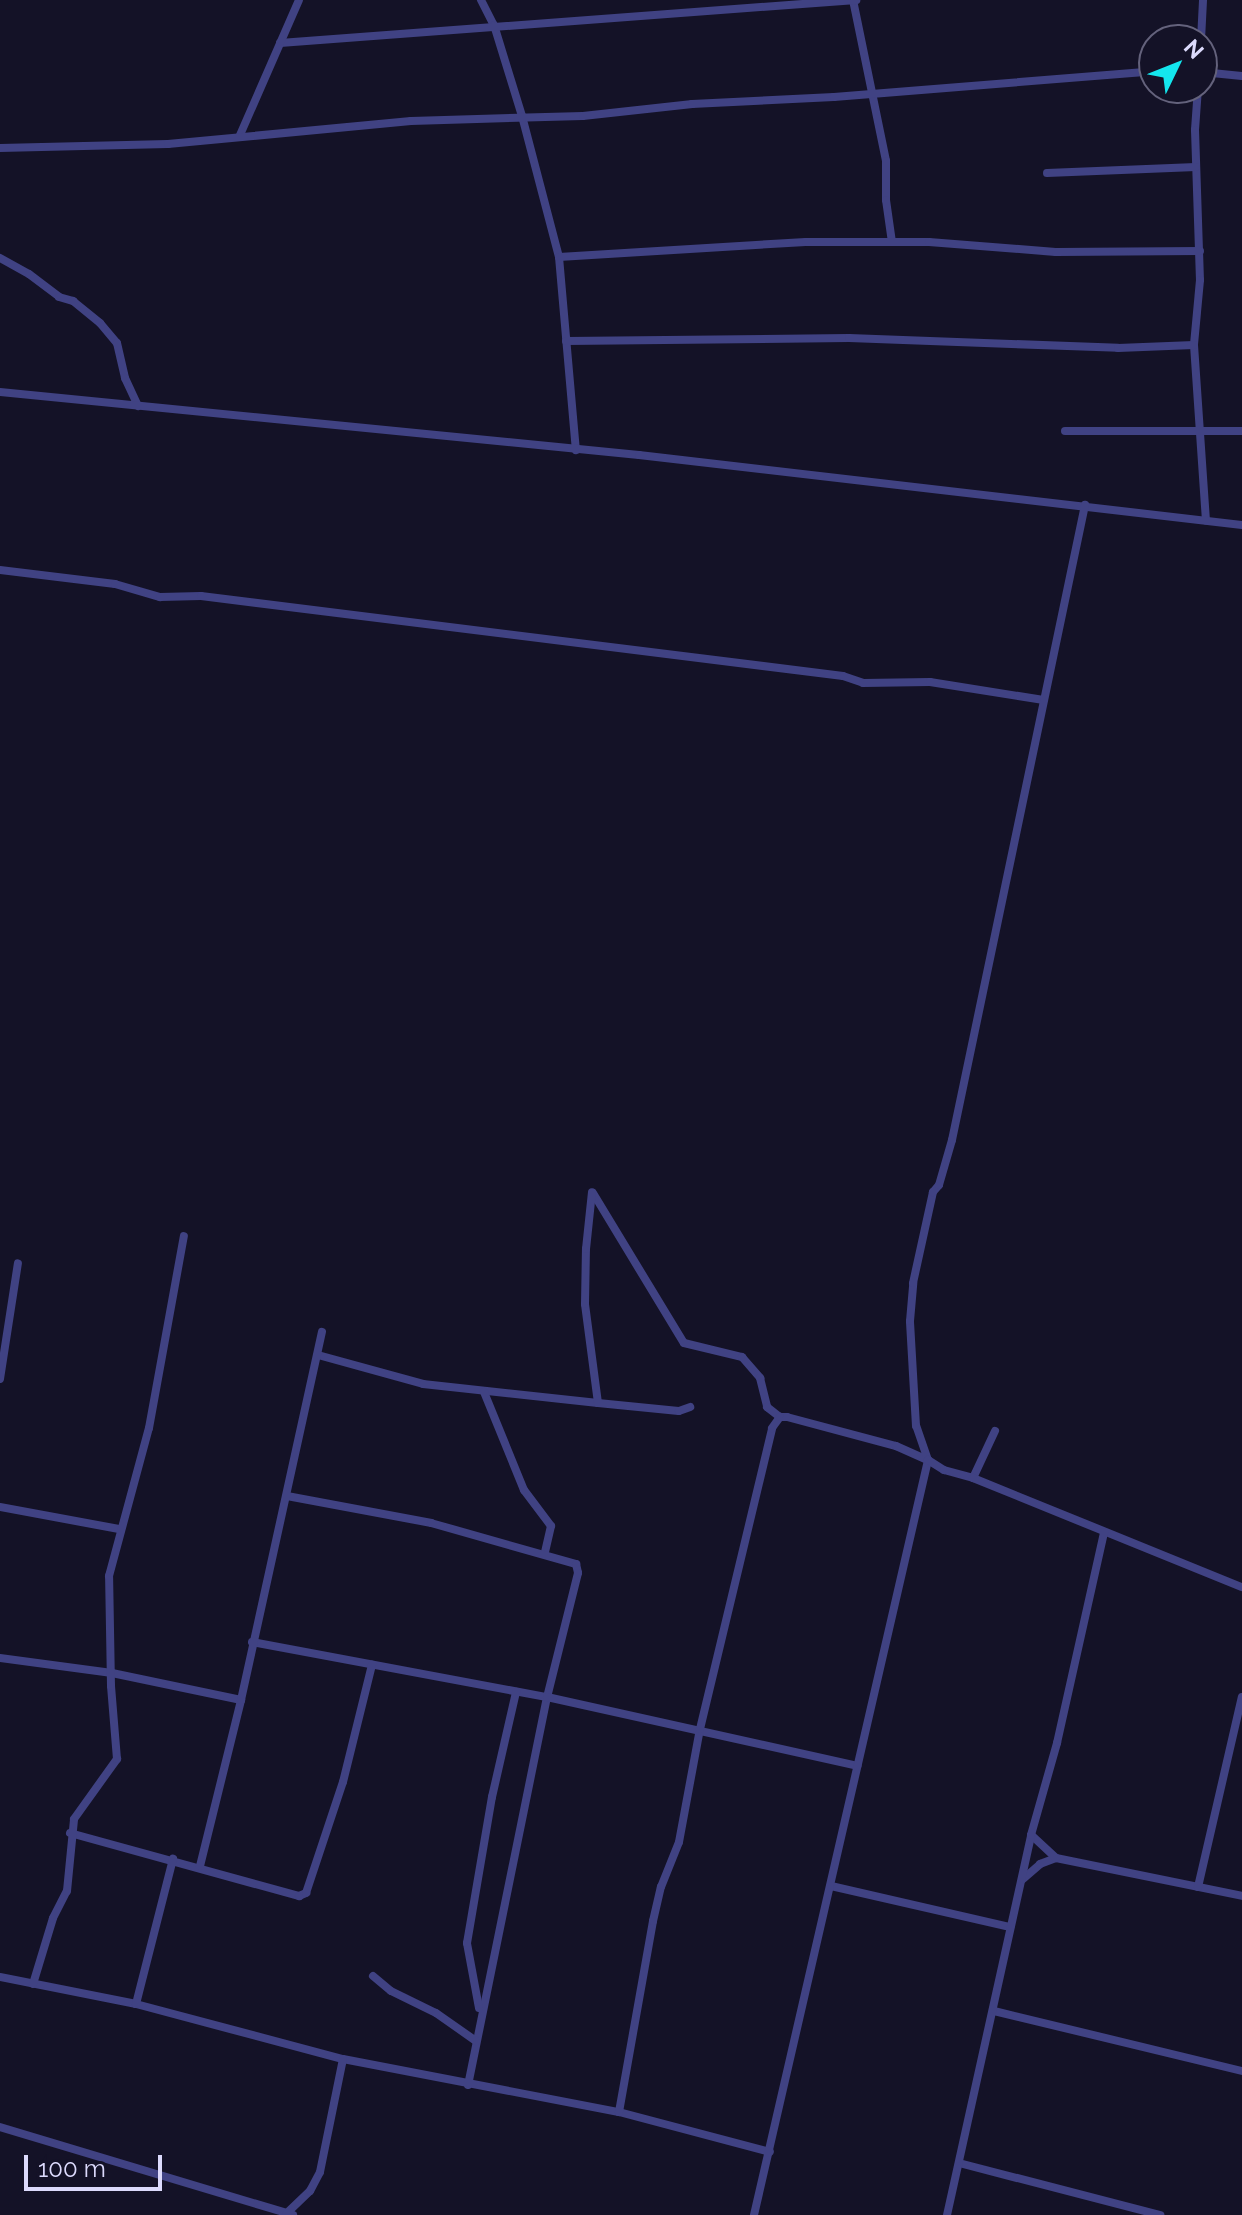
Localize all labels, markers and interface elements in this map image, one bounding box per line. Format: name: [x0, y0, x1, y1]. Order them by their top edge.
north arrow: [1138, 24, 1218, 104]
text: N: [1179, 34, 1209, 64]
scale bar: [28, 2139, 166, 2189]
text: 100 m: [38, 2154, 106, 2183]

